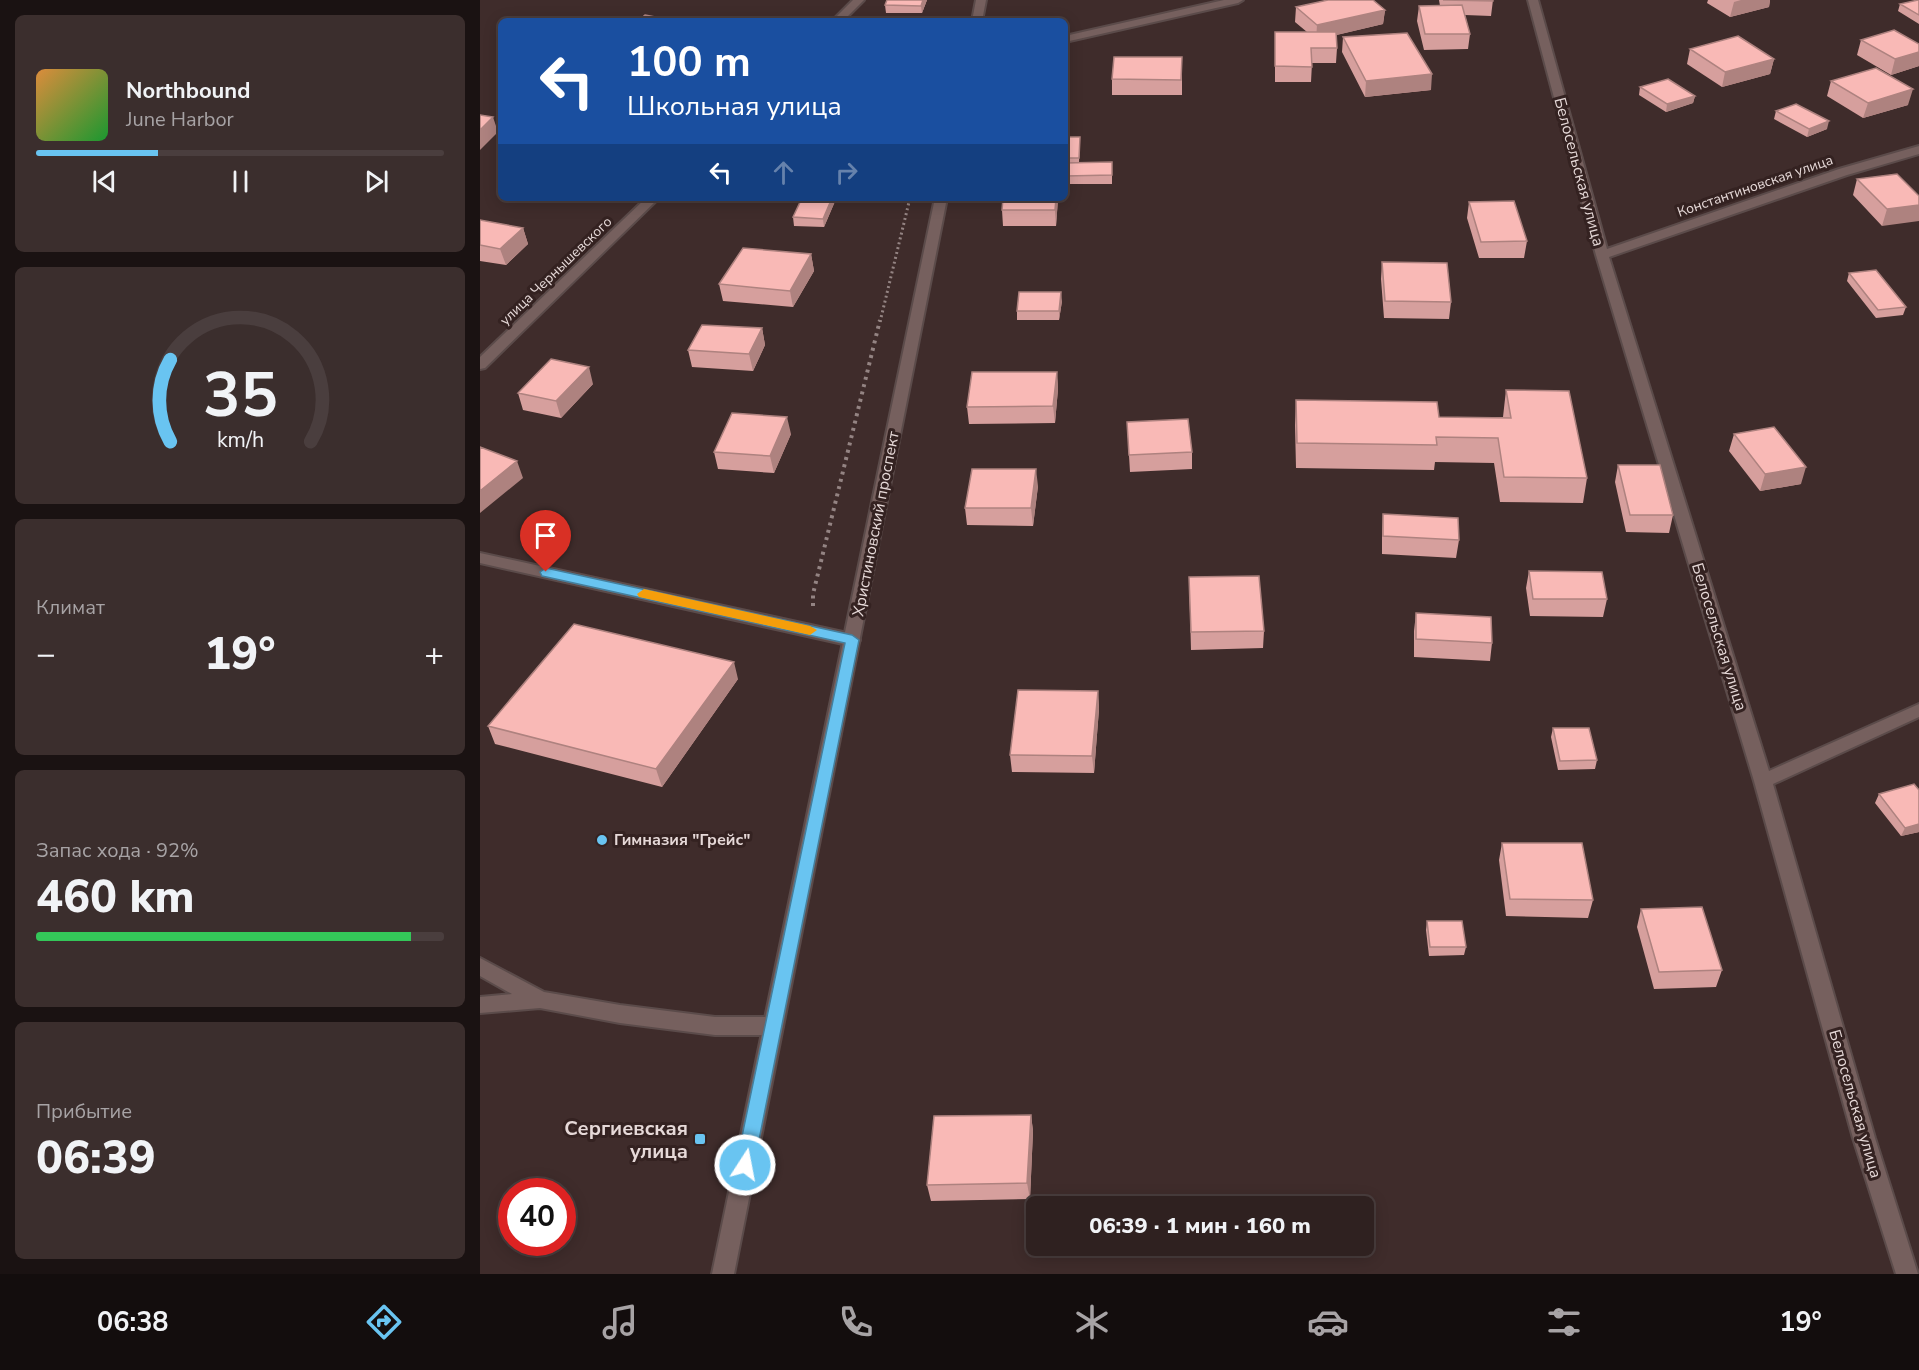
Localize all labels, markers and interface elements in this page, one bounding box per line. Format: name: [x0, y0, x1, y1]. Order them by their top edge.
text: 100 m: [627, 34, 751, 91]
icon: left: [528, 42, 606, 120]
text: Northbound: [126, 76, 250, 106]
text: Школьная улица: [627, 88, 842, 125]
street label: Белосельская улица: [1549, 95, 1609, 249]
text: June Harbor: [126, 106, 234, 133]
street label: Константиновская улица: [1675, 150, 1835, 222]
icon: left: [704, 156, 737, 189]
icon: ahead: [767, 156, 800, 189]
icon: right: [830, 156, 863, 189]
icon: previous: [88, 165, 121, 198]
icon: pause: [224, 165, 257, 198]
icon: next: [360, 165, 393, 198]
street label: улица Чернышевского: [496, 212, 616, 330]
text: 35: [203, 353, 277, 438]
text: km/h: [216, 426, 264, 456]
street label: Христиновский проспект: [847, 429, 905, 618]
pin: [520, 510, 571, 572]
icon: arrive: [529, 519, 562, 552]
street label: Белосельская улица: [1686, 560, 1752, 714]
text: Климат: [36, 594, 105, 621]
text: 19°: [204, 624, 276, 685]
text: −: [36, 632, 56, 677]
text: +: [424, 632, 444, 677]
place label: Гимназия "Грейс": [614, 829, 750, 851]
marker: Гимназия "Грейс": [595, 833, 609, 847]
text: Запас хода · 92%: [36, 837, 199, 864]
text: 460 km: [36, 867, 195, 928]
street label: Белосельская улица: [1823, 1027, 1887, 1181]
text: Прибытие: [36, 1098, 132, 1125]
place label: Сергиевская улица: [564, 1115, 688, 1165]
text: 06:39: [36, 1128, 156, 1189]
marker: Сергиевская улица: [693, 1132, 707, 1146]
position arrow: [713, 1133, 777, 1197]
speed limit sign: 40: [498, 1178, 576, 1256]
text: 06:39 · 1 мин · 160 m: [1089, 1211, 1311, 1241]
icon: directions: [363, 1301, 405, 1343]
icon: music: [599, 1301, 641, 1343]
icon: phone: [835, 1301, 877, 1343]
icon: climate: [1071, 1301, 1113, 1343]
icon: car: [1307, 1301, 1349, 1343]
icon: filters: [1543, 1301, 1585, 1343]
text: 06:38: [97, 1304, 169, 1341]
text: 19°: [1779, 1304, 1822, 1341]

